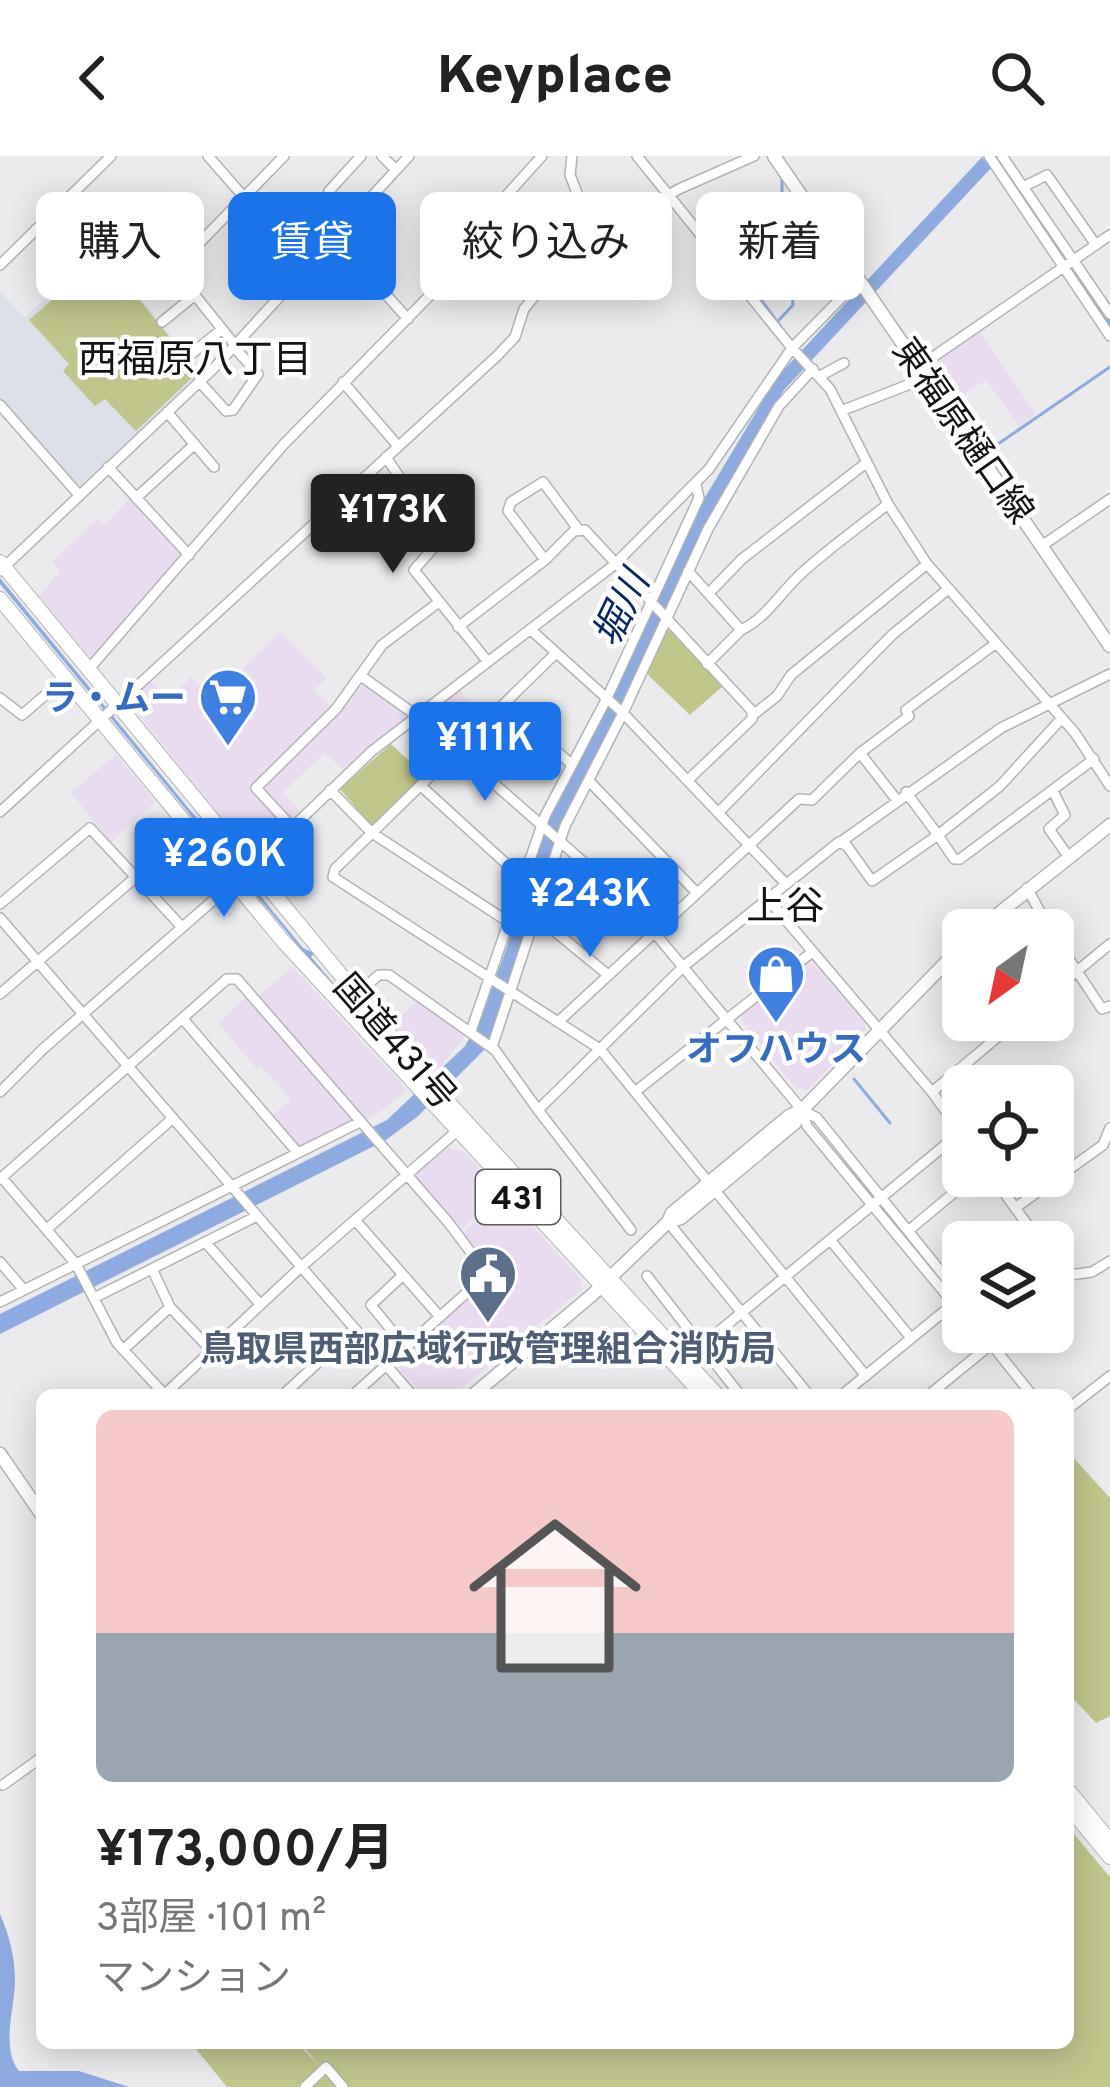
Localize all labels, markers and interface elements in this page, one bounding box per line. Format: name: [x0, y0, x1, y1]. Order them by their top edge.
text: Keyplace: [437, 44, 673, 113]
icon: back: [60, 45, 126, 111]
icon: search: [984, 45, 1050, 111]
chip: 購入: [36, 192, 204, 300]
chip: 賃貸: [228, 192, 396, 300]
chip: 絞り込み: [420, 192, 672, 300]
chip: 新着: [696, 192, 864, 300]
street label: 東福原樋口線: [880, 331, 1042, 534]
district label: 西福原八丁目: [78, 338, 312, 387]
pin: ¥173K: [309, 474, 477, 576]
text: ¥173K: [338, 488, 448, 537]
water label: 堀川: [585, 561, 665, 656]
supermarket icon: ラ・ムー: [197, 666, 259, 748]
place label: ラ・ムー: [42, 678, 186, 724]
pin: ¥111K: [401, 702, 569, 804]
text: ¥111K: [436, 716, 534, 765]
pin: ¥260K: [140, 818, 308, 920]
text: ¥260K: [162, 832, 286, 881]
pin: ¥243K: [506, 858, 674, 960]
text: ¥243K: [528, 872, 652, 921]
district label: 上谷: [746, 885, 824, 934]
north arrow: [942, 909, 1074, 1041]
map controls: [942, 909, 1074, 1353]
shop icon: オフハウス: [745, 943, 807, 1025]
street label: 国道431号: [321, 966, 465, 1121]
place label: オフハウス: [686, 1029, 866, 1075]
button: locate: [942, 1065, 1074, 1197]
road number: 431: [476, 1170, 560, 1224]
button: layers: [942, 1221, 1074, 1353]
public building icon: 鳥取県西部広域行政管理組合消防局: [457, 1243, 519, 1325]
place label: 鳥取県西部広域行政管理組合消防局: [200, 1329, 776, 1375]
icon: home: [447, 1488, 663, 1704]
text: ¥173,000/月: [96, 1820, 395, 1885]
text: 3部屋 · 101 m²: [96, 1896, 326, 1945]
text: マンション: [96, 1956, 291, 2005]

